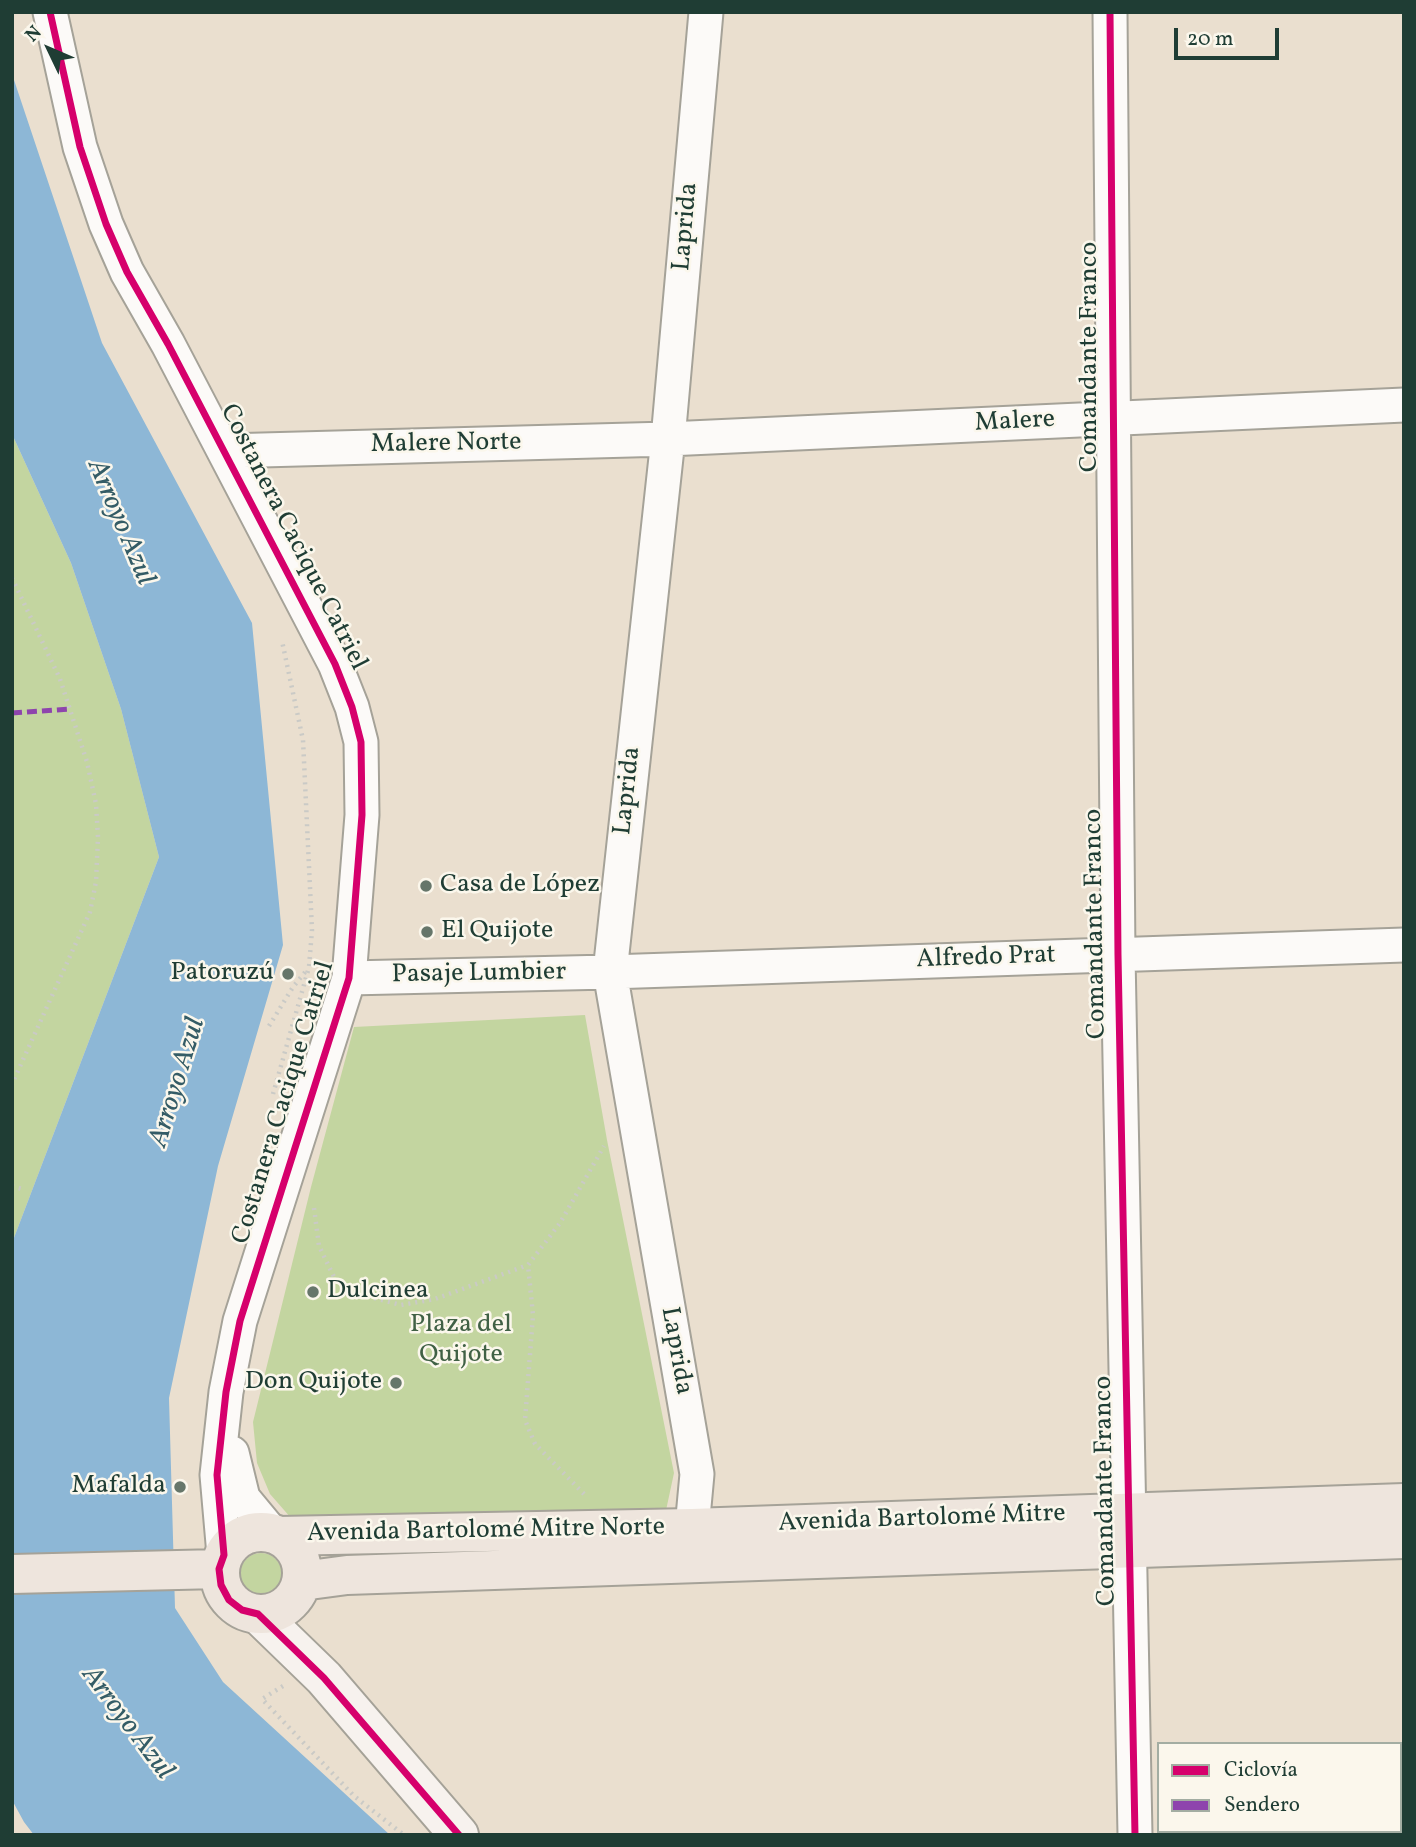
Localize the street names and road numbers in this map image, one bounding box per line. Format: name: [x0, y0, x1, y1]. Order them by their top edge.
street label: Laprida: [668, 181, 706, 273]
street label: Comandante Franco: [1075, 242, 1107, 472]
street label: Costanera Cacique Catriel: [211, 400, 373, 676]
street label: Malere: [974, 405, 1056, 441]
street label: Malere Norte: [370, 428, 522, 462]
street label: Laprida: [609, 745, 649, 837]
street label: Comandante Franco: [1079, 809, 1115, 1039]
street label: Alfredo Prat: [916, 941, 1056, 977]
street label: Costanera Cacique Catriel: [227, 958, 343, 1248]
street label: Pasaje Lumbier: [391, 958, 567, 992]
street label: Laprida: [652, 1305, 698, 1397]
street label: Comandante Franco: [1089, 1376, 1125, 1606]
street label: Avenida Bartolomé Mitre: [778, 1499, 1066, 1541]
street label: Avenida Bartolomé Mitre Norte: [307, 1513, 665, 1551]

